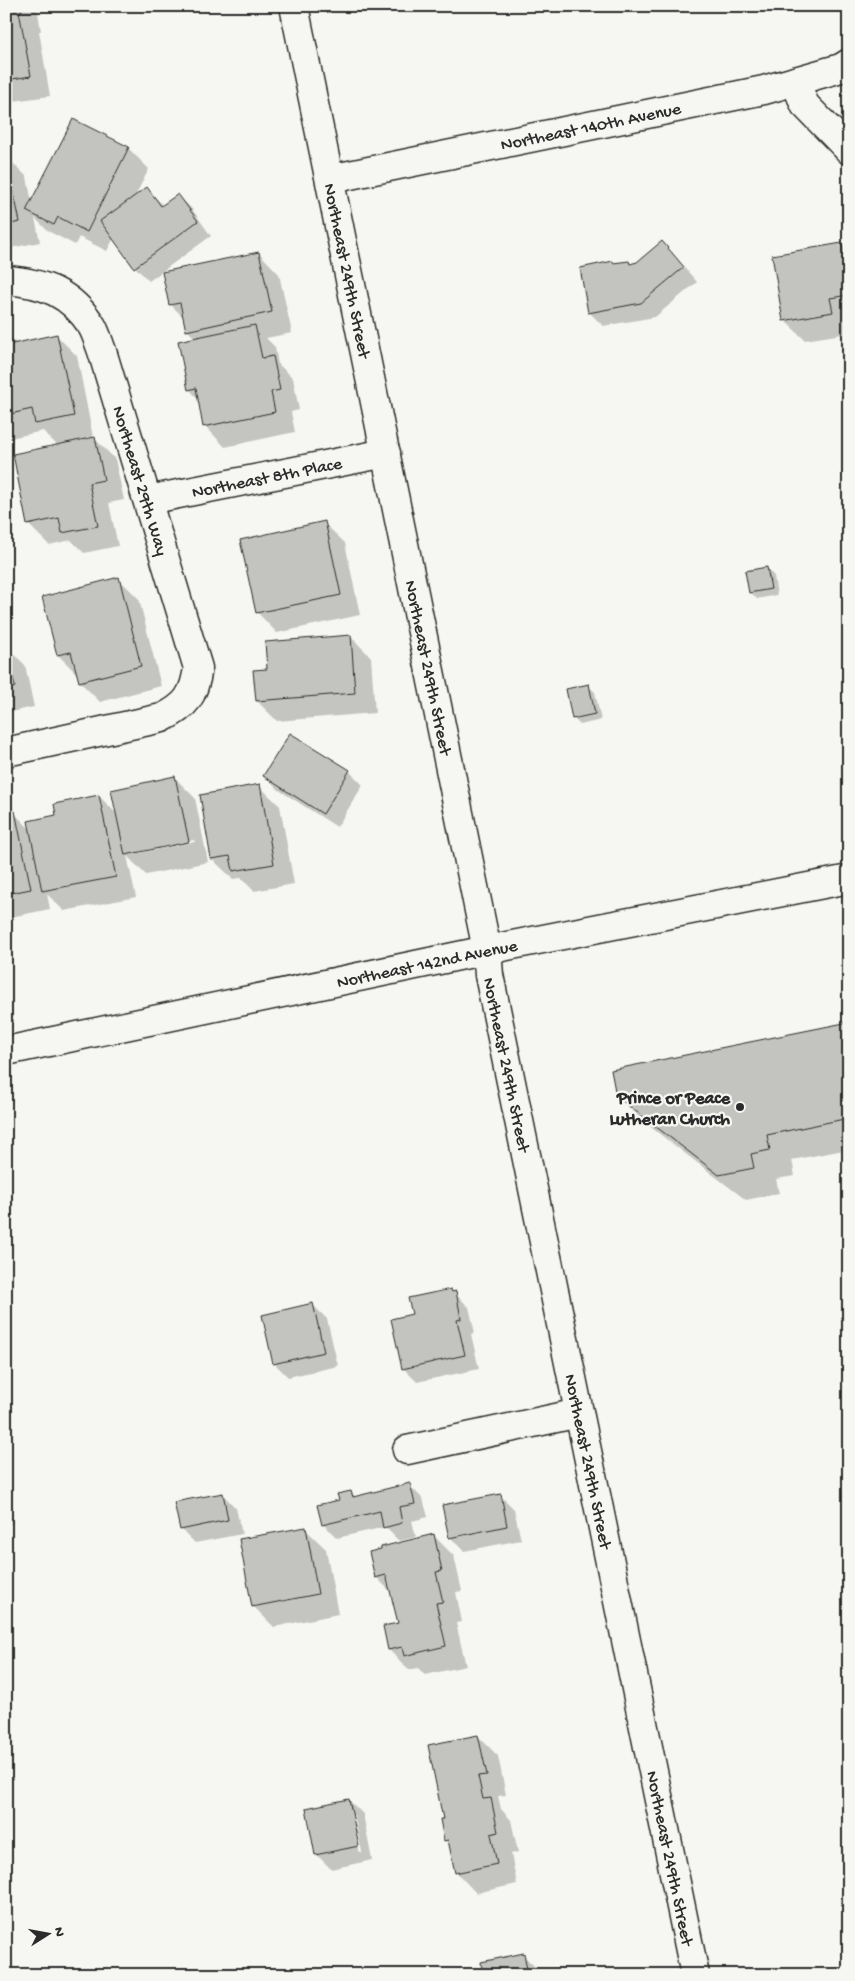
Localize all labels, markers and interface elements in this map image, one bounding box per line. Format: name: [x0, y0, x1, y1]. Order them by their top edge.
street label: Northeast 140th Avenue: [499, 99, 684, 157]
street label: Northeast 249th Street: [318, 182, 374, 362]
street label: Northeast 29th Way: [106, 404, 171, 559]
street label: Northeast 8th Place: [190, 454, 345, 504]
street label: Northeast 249th Street: [399, 579, 455, 759]
street label: Northeast 142nd Avenue: [335, 936, 520, 994]
street label: Northeast 249th Street: [477, 976, 534, 1156]
place label: Prince or Peace Lutheran Church: [609, 1089, 731, 1131]
marker: Prince or Peace Lutheran Church: [734, 1101, 746, 1113]
street label: Northeast 249th Street: [558, 1372, 615, 1552]
street label: Northeast 249th Street: [640, 1769, 697, 1949]
north arrow: [22, 1908, 72, 1958]
text: N: [49, 1926, 68, 1938]

